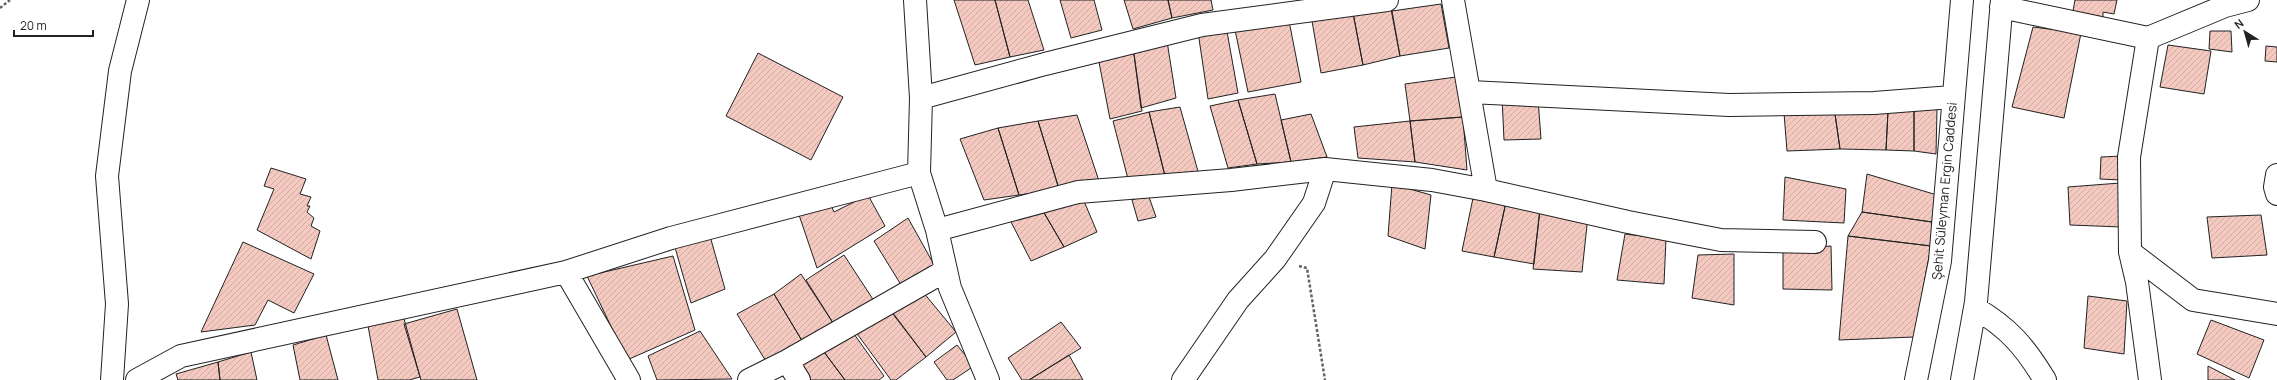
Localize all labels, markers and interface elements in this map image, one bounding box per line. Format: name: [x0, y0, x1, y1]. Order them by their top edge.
scale bar: [14, 12, 93, 38]
north arrow: [2225, 12, 2265, 52]
text: N: [2231, 15, 2246, 32]
text: 20 m: [20, 17, 47, 34]
street label: Şehit Süleyman Ergin Caddesi: [1927, 101, 1961, 281]

